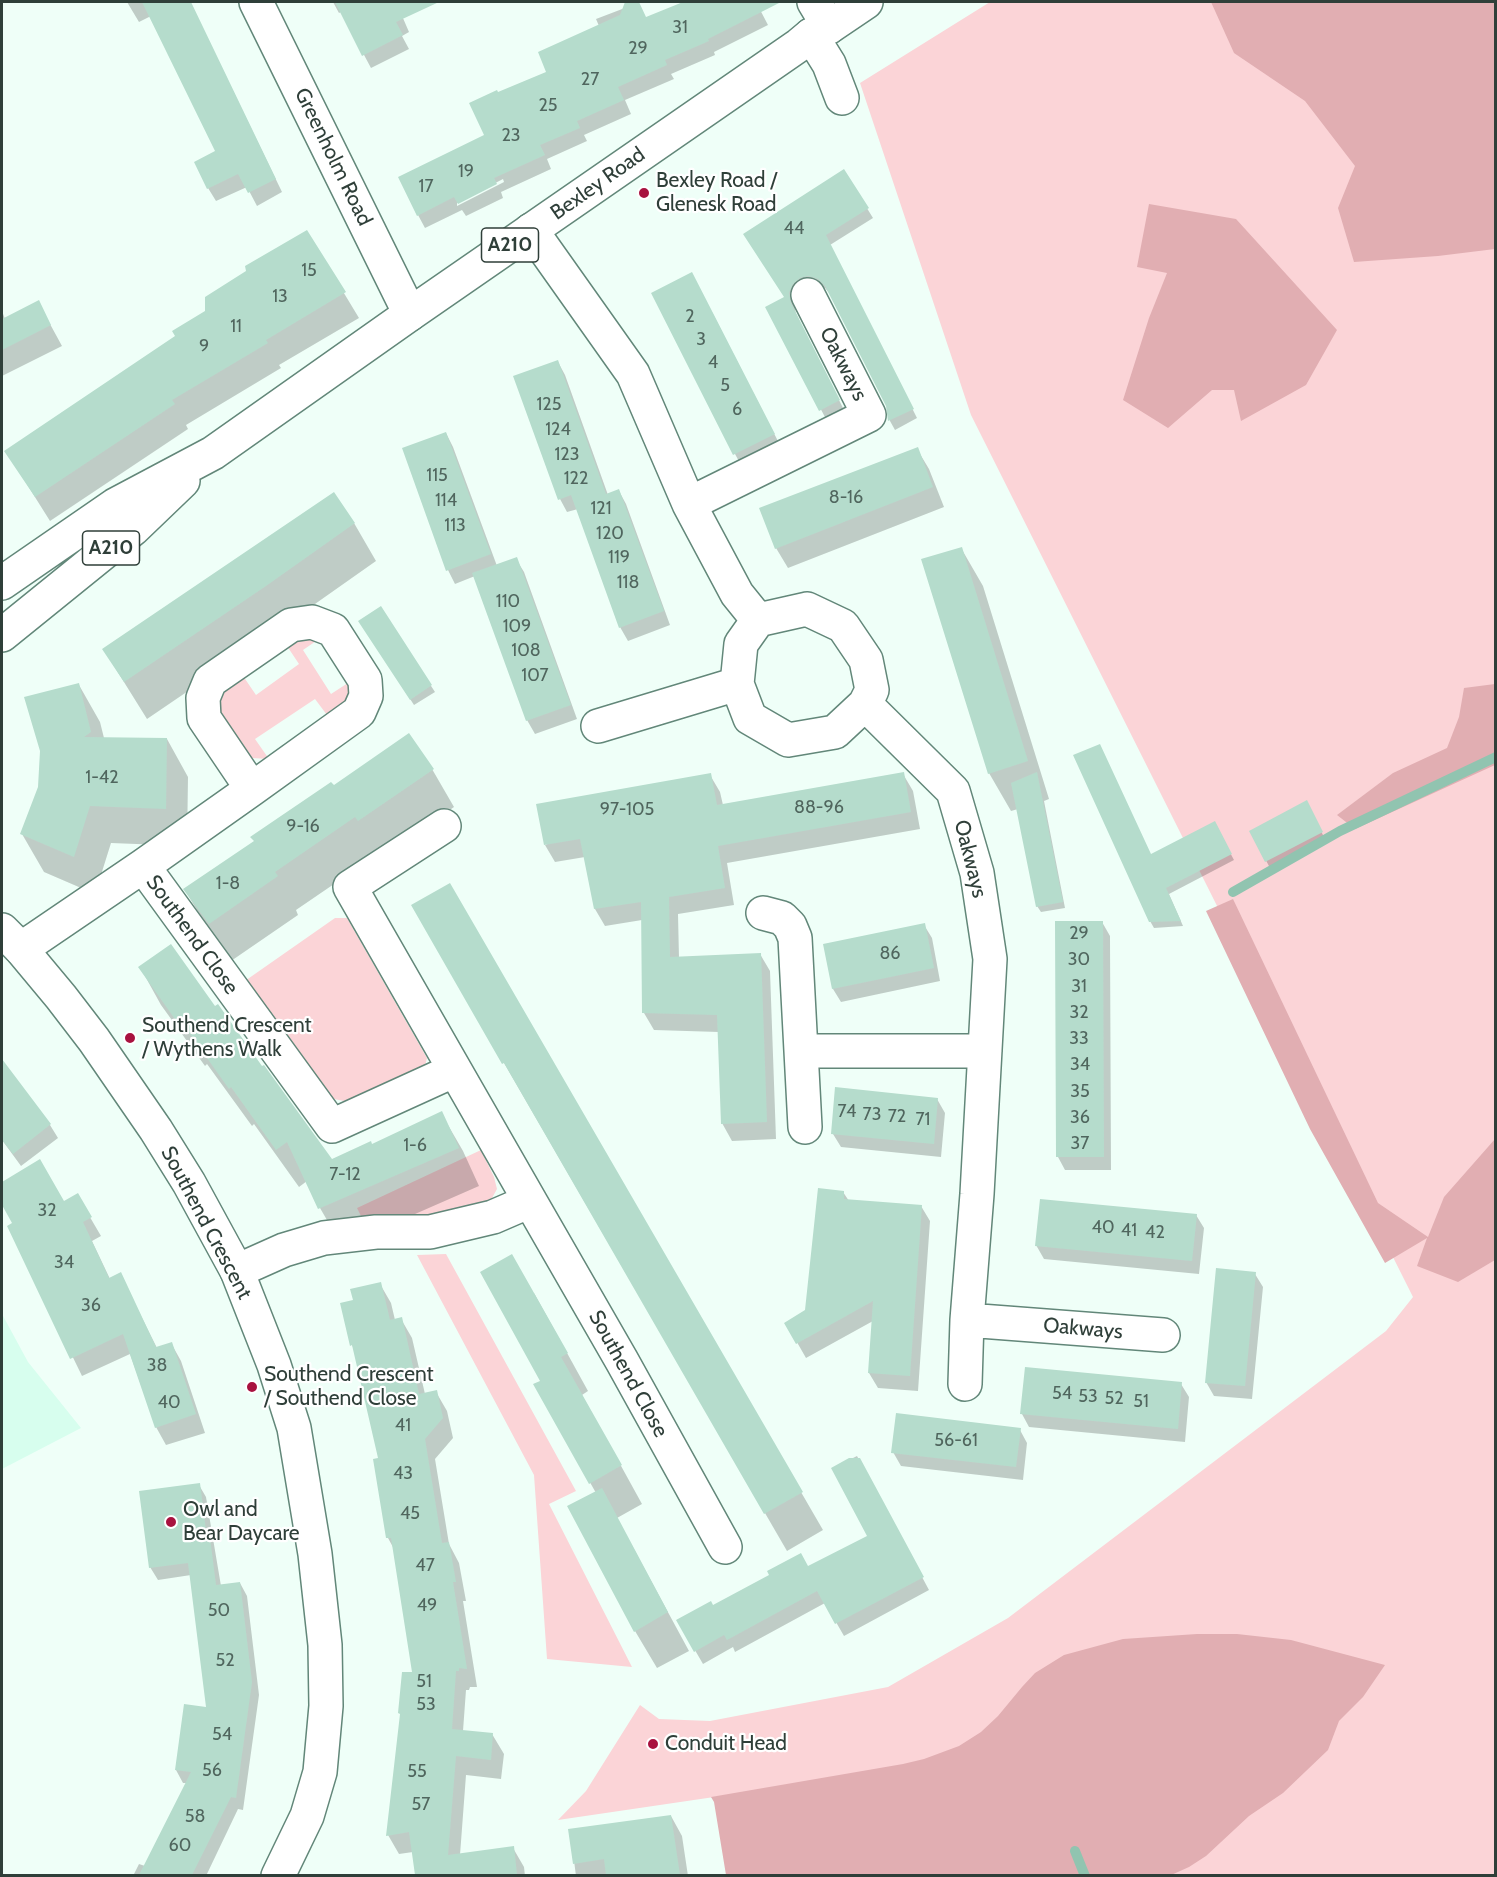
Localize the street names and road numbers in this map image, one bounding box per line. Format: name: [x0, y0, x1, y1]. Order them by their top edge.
street label: Greenholm Road: [289, 84, 377, 230]
street label: Bexley Road: [546, 142, 650, 226]
road number: A210: [482, 228, 538, 262]
street label: Oakways: [814, 323, 872, 405]
road number: A210: [82, 531, 140, 565]
street label: Oakways: [948, 817, 992, 901]
street label: Southend Close: [140, 871, 244, 999]
street label: Southend Crescent: [155, 1142, 257, 1304]
street label: Southend Close: [583, 1306, 673, 1442]
street label: Oakways: [1042, 1313, 1124, 1345]

